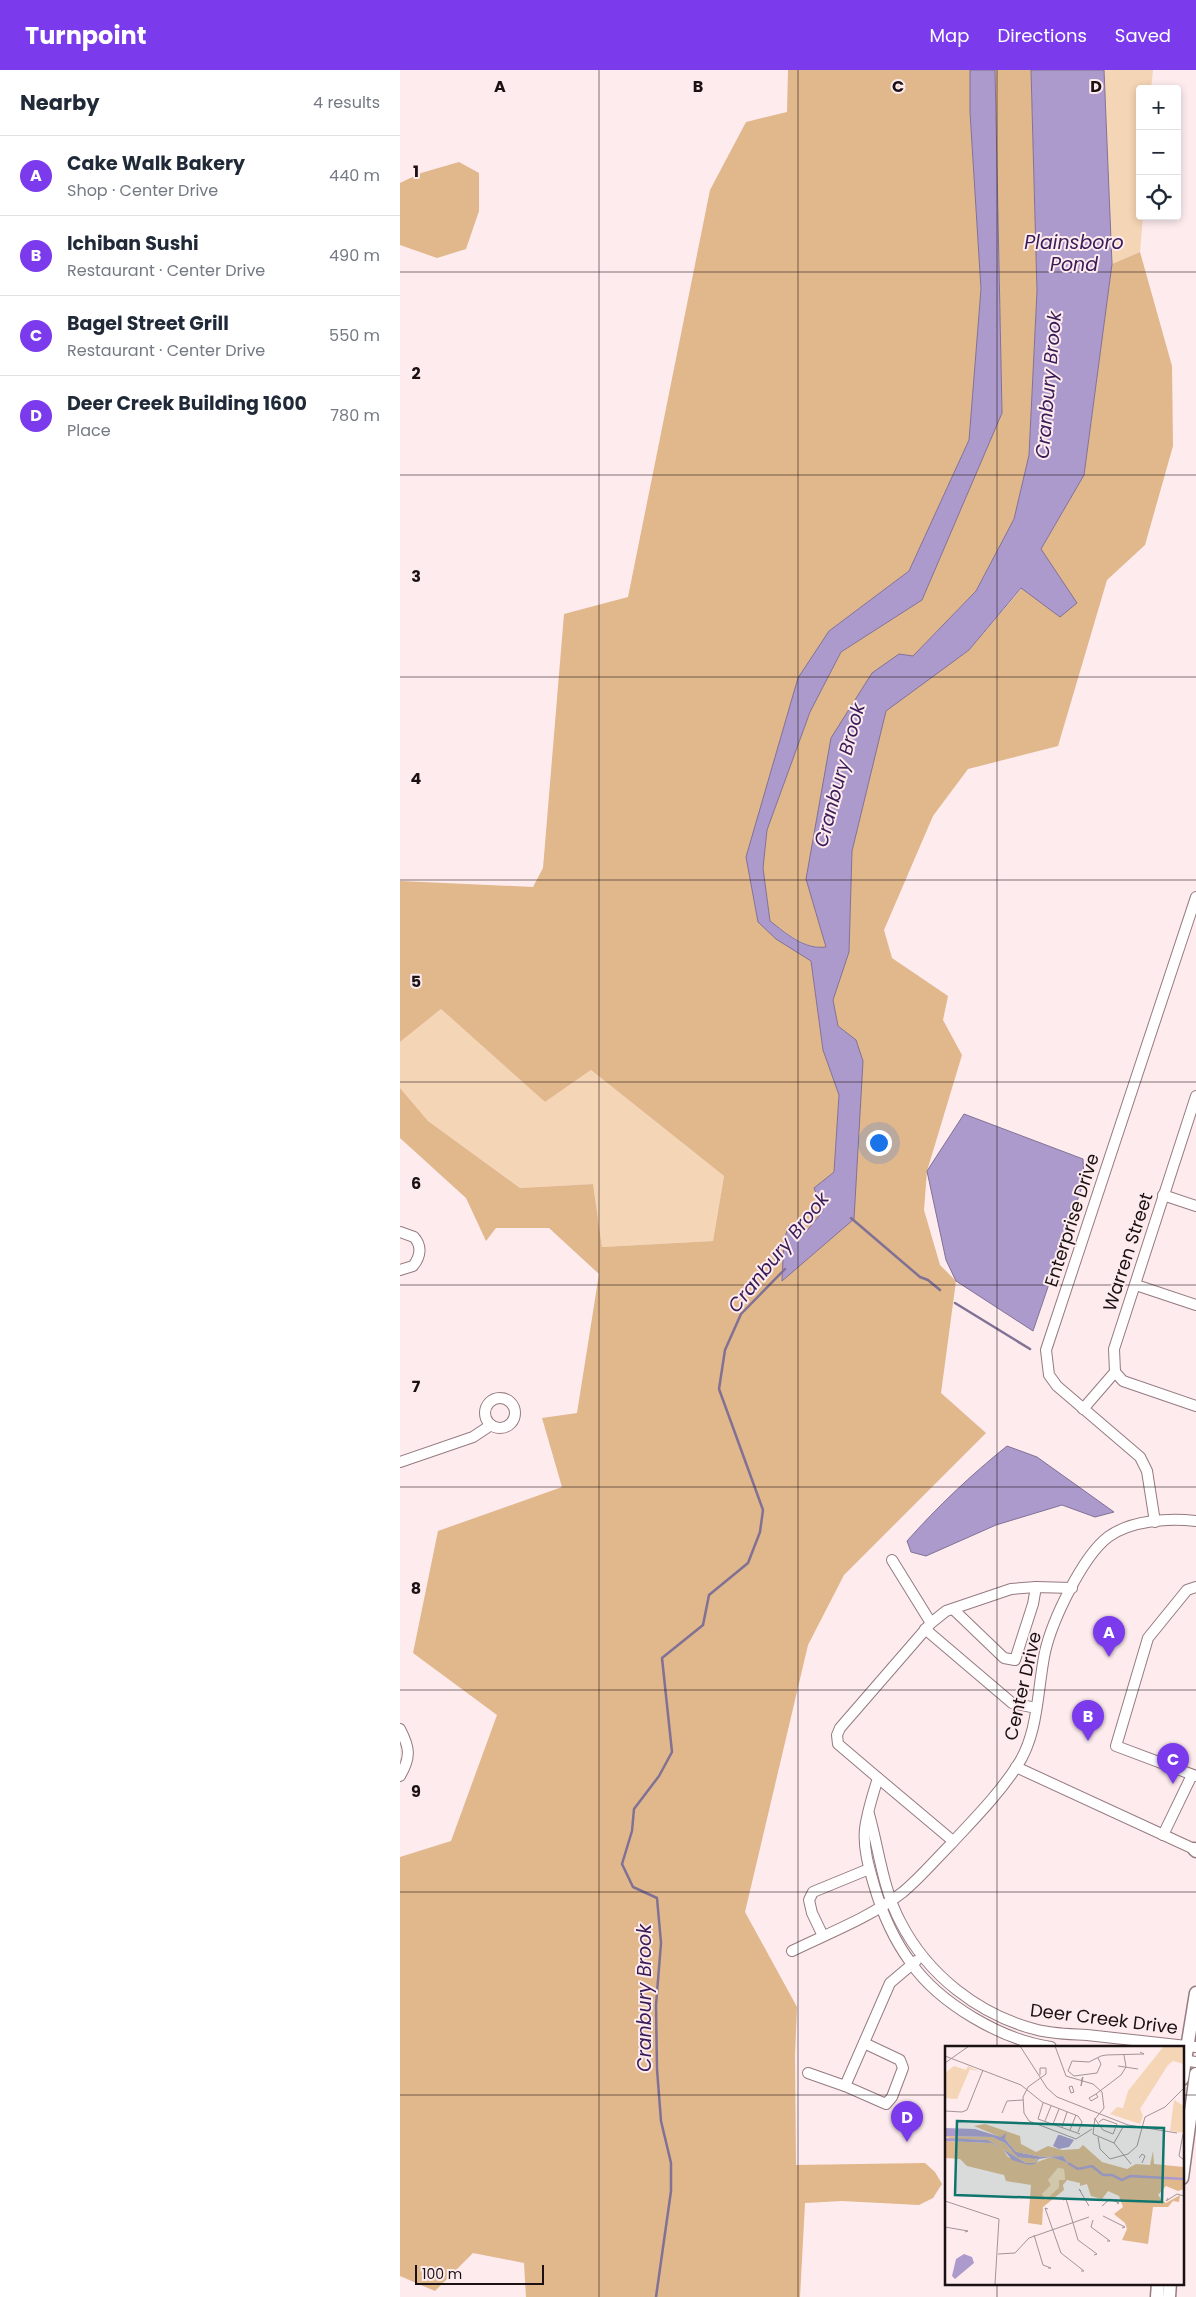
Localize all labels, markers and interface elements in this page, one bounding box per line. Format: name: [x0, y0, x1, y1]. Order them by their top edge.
text: Turnpoint: [25, 19, 146, 52]
text: Map: [930, 23, 969, 48]
text: Directions: [997, 23, 1087, 48]
text: Saved: [1115, 23, 1171, 48]
text: A: [494, 75, 506, 98]
text: B: [693, 75, 703, 98]
text: C: [892, 75, 904, 98]
text: D: [1090, 75, 1102, 98]
map controls: [1136, 85, 1181, 220]
button: +: [1136, 85, 1181, 130]
text: Nearby: [20, 88, 100, 117]
text: 4 results: [313, 91, 380, 114]
button: −: [1136, 130, 1181, 175]
text: Cake Walk Bakery: [67, 150, 245, 177]
text: 1: [413, 160, 419, 183]
text: A: [30, 164, 42, 187]
text: 440 m: [329, 164, 380, 187]
button: locate: [1136, 175, 1181, 220]
text: Shop · Center Drive: [67, 179, 218, 202]
water label: Plainsboro Pond: [1024, 229, 1124, 278]
text: Ichiban Sushi: [67, 230, 199, 257]
text: B: [31, 244, 41, 267]
text: 490 m: [329, 244, 380, 267]
text: Restaurant · Center Drive: [67, 259, 265, 282]
water label: Cranbury Brook: [1029, 309, 1069, 460]
text: Bagel Street Grill: [67, 310, 229, 337]
text: C: [30, 324, 42, 347]
text: 550 m: [329, 324, 380, 347]
text: Restaurant · Center Drive: [67, 339, 265, 362]
text: 2: [411, 362, 421, 385]
text: Deer Creek Building 1600: [67, 390, 307, 417]
text: D: [30, 404, 42, 427]
text: 780 m: [330, 404, 380, 427]
text: Place: [67, 419, 111, 442]
text: 3: [411, 565, 421, 588]
water label: Cranbury Brook: [807, 699, 872, 850]
text: 4: [411, 767, 422, 790]
text: 5: [411, 970, 421, 993]
your location: [866, 1130, 892, 1156]
street label: Enterprise Drive: [1038, 1150, 1105, 1290]
text: 6: [411, 1172, 421, 1195]
water label: Cranbury Brook: [721, 1185, 836, 1318]
street label: Warren Street: [1097, 1189, 1158, 1314]
text: 7: [412, 1375, 421, 1398]
text: 8: [411, 1577, 421, 1600]
pin: A: [1093, 1616, 1125, 1657]
street label: Center Drive: [998, 1629, 1047, 1743]
pin: B: [1072, 1700, 1104, 1741]
pin: C: [1157, 1743, 1189, 1784]
text: 9: [411, 1780, 421, 1803]
water label: Cranbury Brook: [631, 1923, 658, 2072]
street label: Deer Creek Drive: [1029, 1997, 1179, 2040]
inset map: [945, 2046, 1184, 2284]
pin: D: [891, 2101, 923, 2142]
scale bar: [415, 2262, 544, 2285]
text: 100 m: [422, 2264, 462, 2284]

